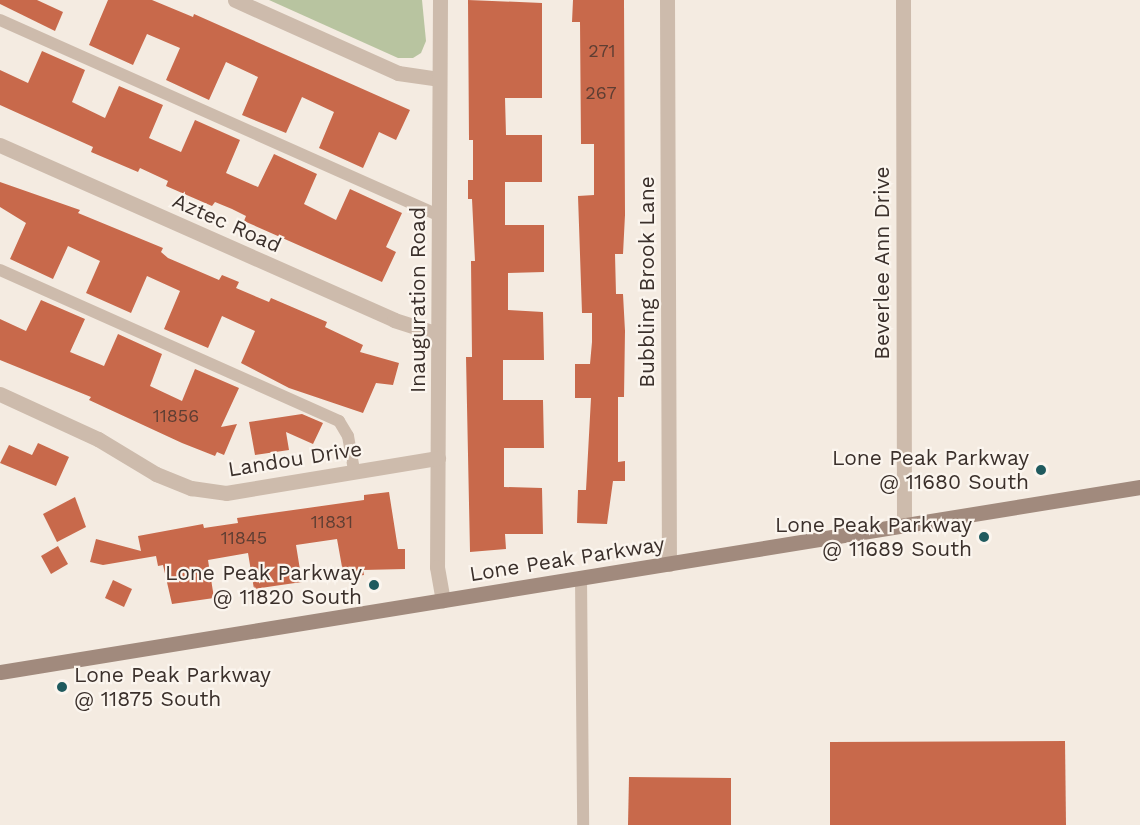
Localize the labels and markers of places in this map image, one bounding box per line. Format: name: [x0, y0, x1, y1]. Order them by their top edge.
place label: Lone Peak Parkway @ 11680 South: [832, 445, 1029, 495]
marker: Lone Peak Parkway @ 11680 South: [1034, 463, 1048, 477]
place label: Lone Peak Parkway @ 11689 South: [775, 512, 972, 562]
marker: Lone Peak Parkway @ 11689 South: [977, 530, 991, 544]
place label: Lone Peak Parkway @ 11820 South: [165, 560, 362, 610]
marker: Lone Peak Parkway @ 11820 South: [367, 578, 381, 592]
place label: Lone Peak Parkway @ 11875 South: [74, 662, 271, 712]
marker: Lone Peak Parkway @ 11875 South: [55, 680, 69, 694]

